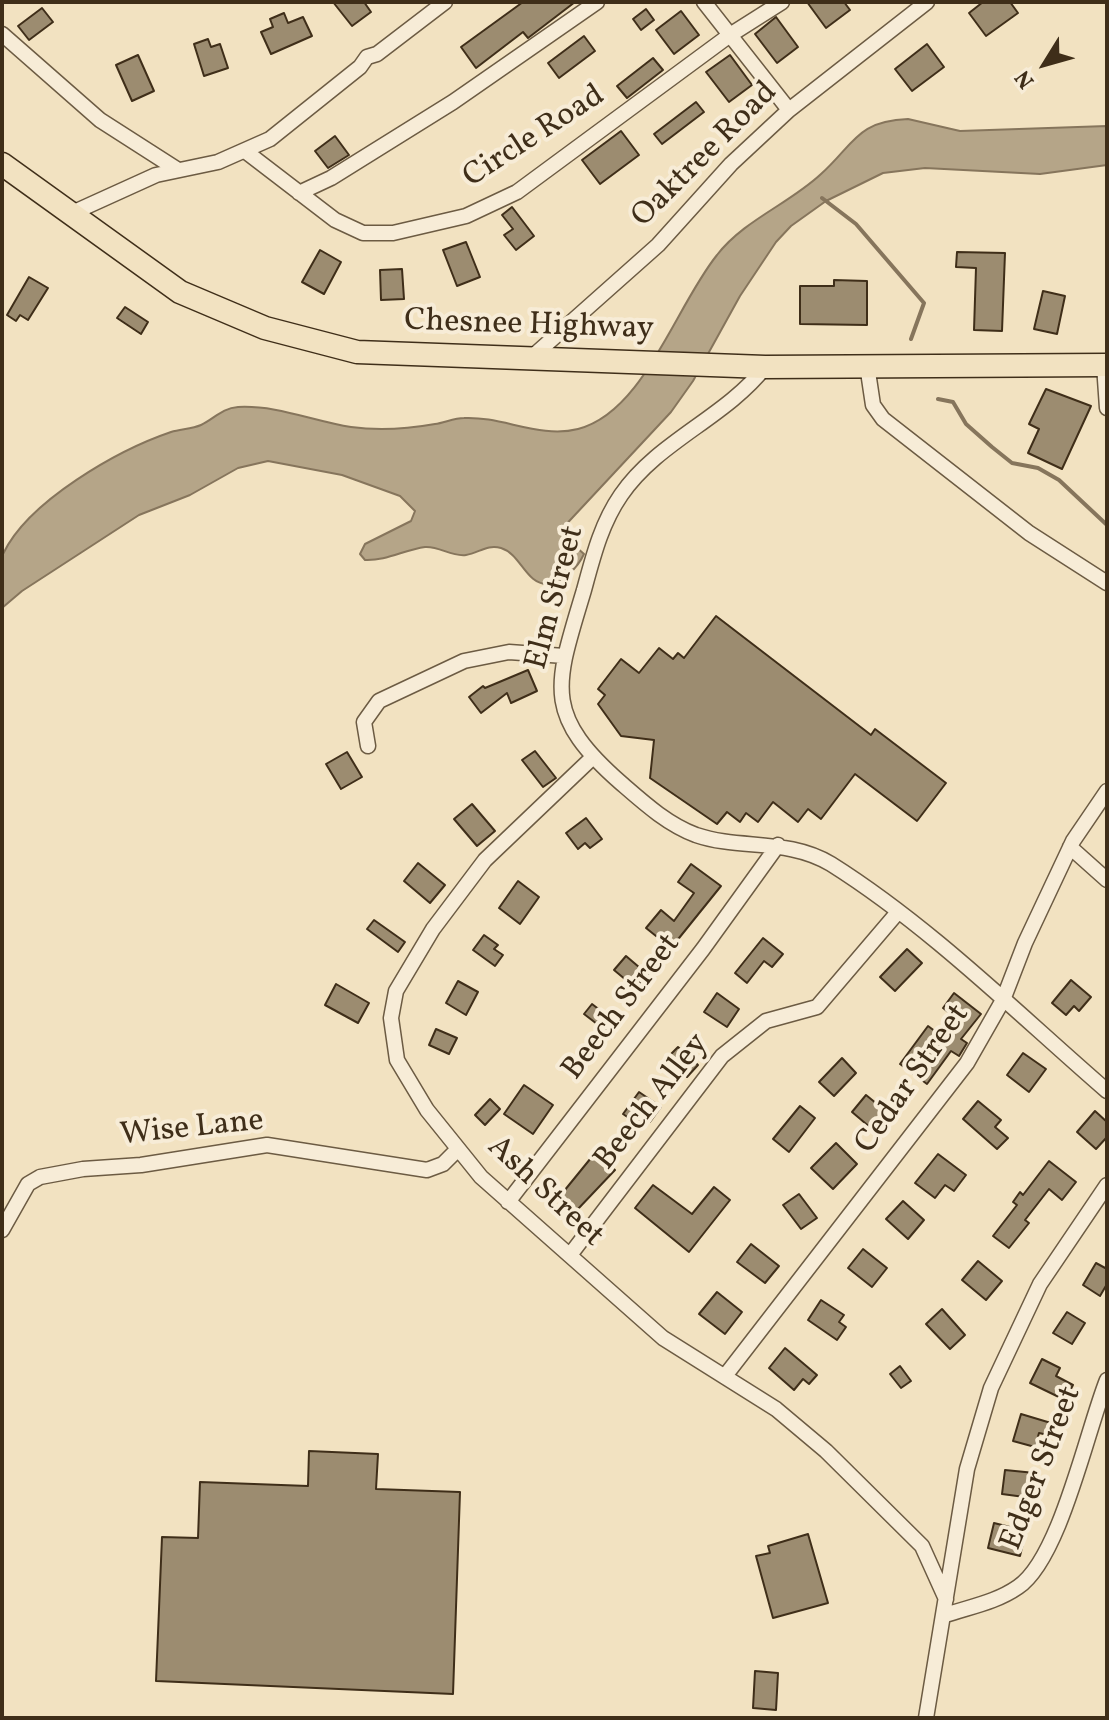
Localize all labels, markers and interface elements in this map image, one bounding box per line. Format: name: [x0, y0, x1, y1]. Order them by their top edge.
north arrow: [1005, 24, 1085, 104]
text: N: [1008, 63, 1043, 94]
street label: Oaktree Road: [625, 75, 787, 237]
street label: Circle Road: [457, 78, 613, 198]
street label: Chesnee Highway: [404, 303, 654, 351]
street label: Elm Street: [519, 522, 595, 674]
street label: Beech Street: [556, 927, 690, 1089]
street label: Cedar Street: [848, 998, 980, 1162]
street label: Beech Alley: [588, 1027, 718, 1179]
street label: Wise Lane: [118, 1103, 266, 1157]
street label: Ash Street: [478, 1129, 610, 1257]
street label: Edger Street: [994, 1382, 1092, 1556]

